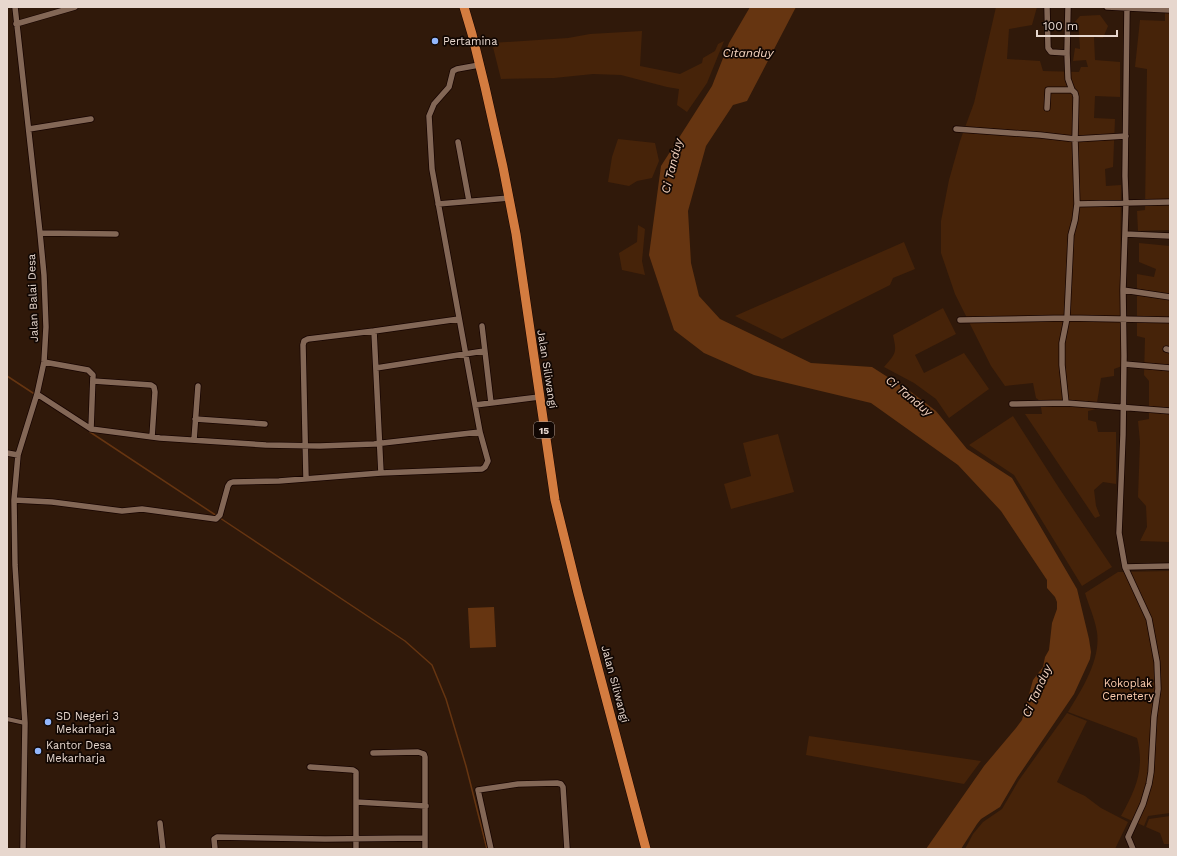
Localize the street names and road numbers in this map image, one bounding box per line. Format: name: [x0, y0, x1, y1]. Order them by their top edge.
street label: Jalan Balai Desa: [25, 254, 41, 342]
street label: Jalan Siliwangi: [534, 329, 560, 409]
road number: 15: [534, 422, 554, 438]
street label: Jalan Siliwangi: [598, 644, 632, 724]

